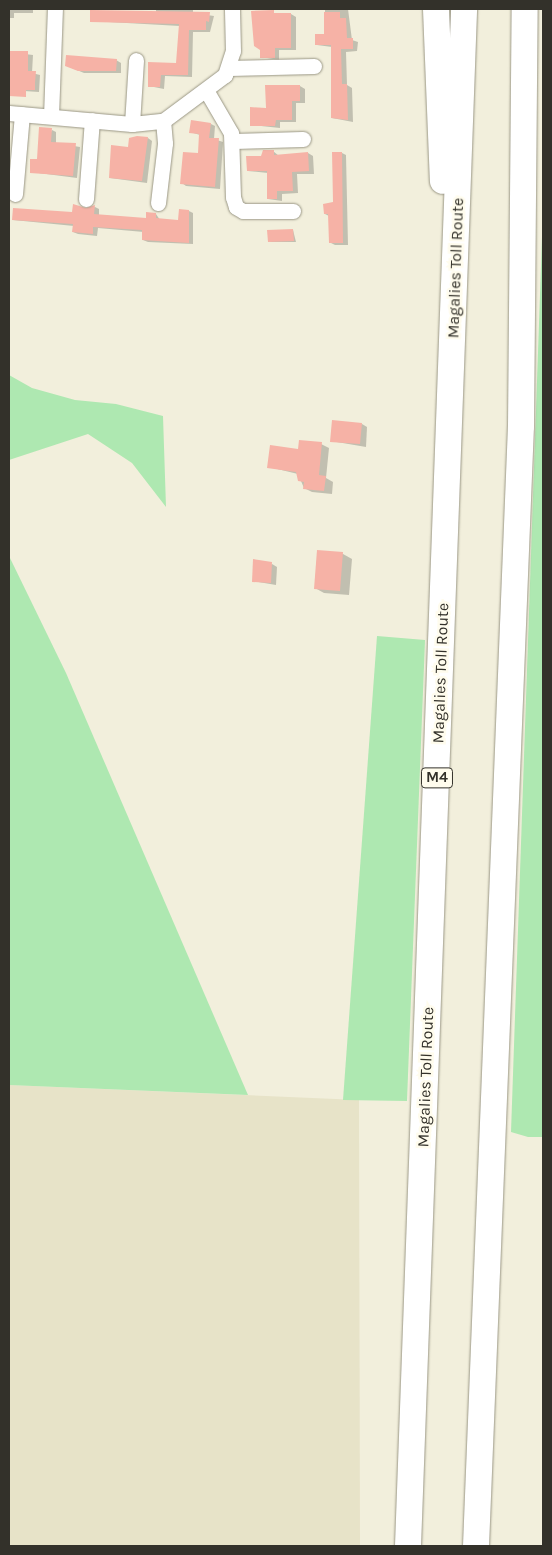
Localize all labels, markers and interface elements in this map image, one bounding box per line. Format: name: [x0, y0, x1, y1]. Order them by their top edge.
street label: Magalies Toll Route: [444, 197, 468, 339]
street label: Magalies Toll Route: [429, 602, 453, 744]
road number: M4: [421, 766, 453, 790]
street label: Magalies Toll Route: [414, 1006, 438, 1148]

